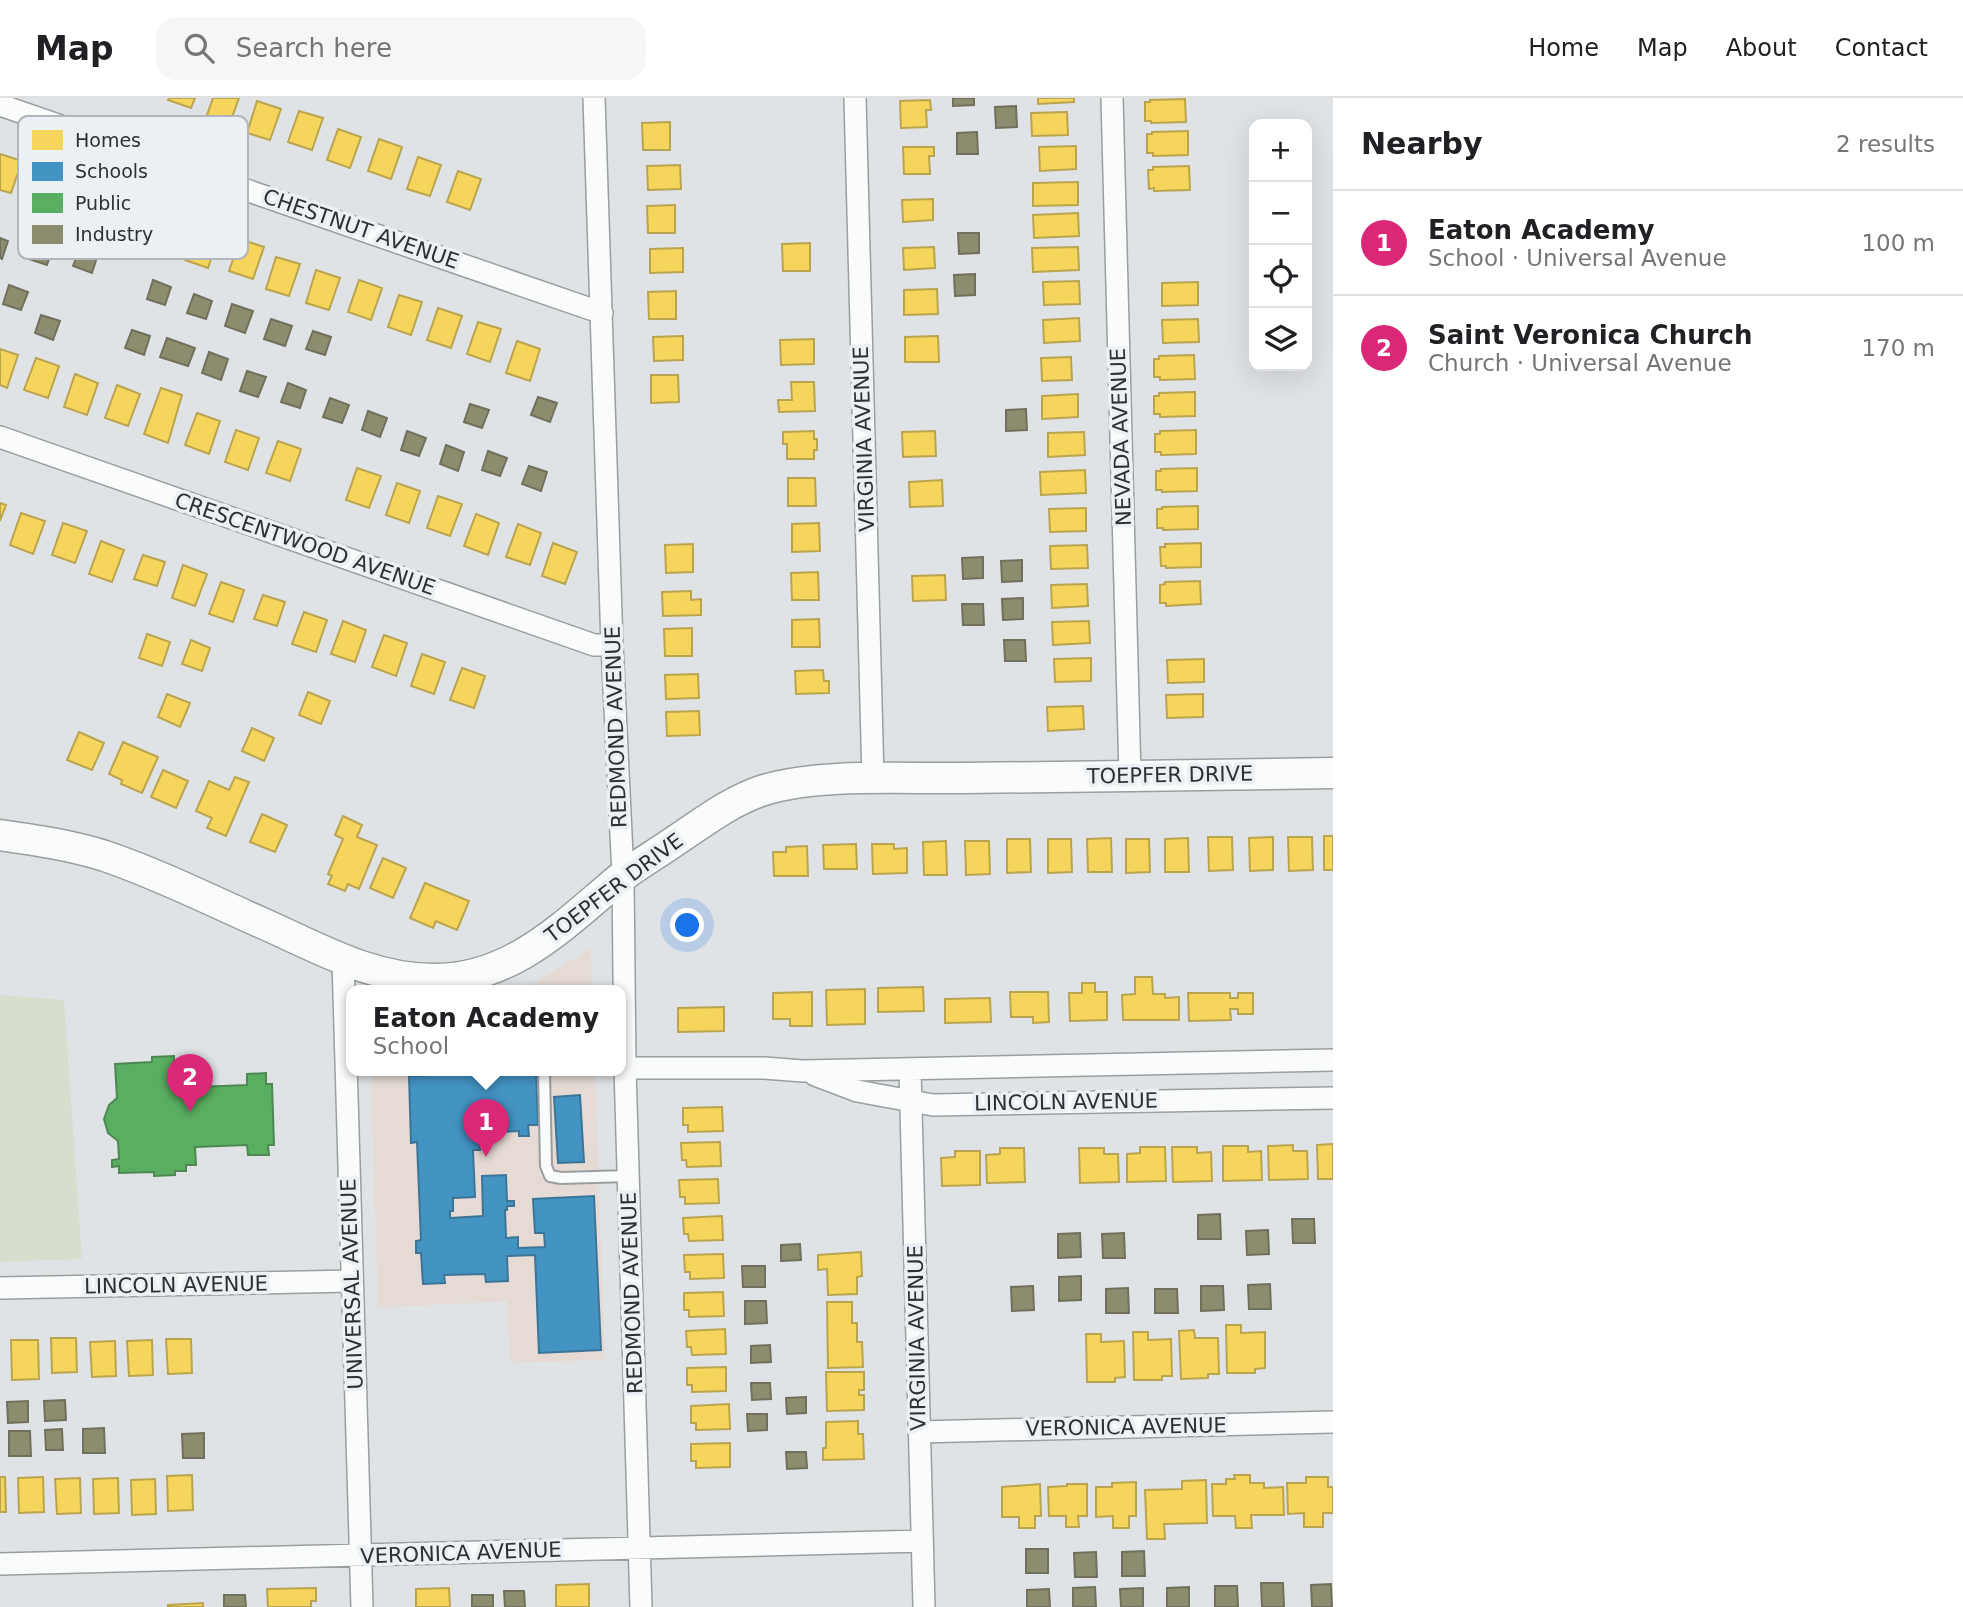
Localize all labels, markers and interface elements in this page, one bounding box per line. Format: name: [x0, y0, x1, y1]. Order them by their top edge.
search box: [156, 17, 646, 80]
text: Map: [35, 29, 114, 68]
icon: search: [180, 29, 218, 67]
text: Search here: [236, 33, 392, 63]
text: Home: [1528, 34, 1599, 62]
text: Map: [1637, 34, 1688, 62]
text: About: [1726, 34, 1797, 62]
text: Contact: [1835, 34, 1928, 62]
legend: [18, 116, 248, 259]
map controls: [1249, 119, 1312, 371]
button: +: [1249, 119, 1312, 182]
text: Nearby: [1361, 126, 1483, 161]
text: Homes: [75, 129, 141, 151]
text: 2 results: [1836, 131, 1935, 157]
text: Schools: [75, 160, 148, 182]
button: −: [1249, 182, 1312, 245]
street label: CHESTNUT AVENUE: [260, 184, 462, 274]
text: Public: [75, 192, 131, 214]
text: Eaton Academy: [1428, 215, 1655, 245]
text: Industry: [75, 223, 153, 245]
text: 1: [1376, 230, 1392, 256]
text: 100 m: [1861, 230, 1935, 256]
button: locate: [1249, 245, 1312, 308]
text: School · Universal Avenue: [1428, 245, 1727, 271]
button: layers: [1249, 308, 1312, 371]
text: Saint Veronica Church: [1428, 320, 1752, 350]
text: 2: [1376, 335, 1392, 361]
text: 170 m: [1861, 335, 1935, 361]
street label: VIRGINIA AVENUE: [849, 346, 879, 532]
street label: NEVADA AVENUE: [1106, 348, 1136, 526]
text: Church · Universal Avenue: [1428, 350, 1732, 376]
street label: CRESCENTWOOD AVENUE: [172, 488, 438, 600]
street label: REDMOND AVENUE: [600, 626, 632, 828]
street label: TOEPFER DRIVE: [1086, 762, 1253, 788]
street label: TOEPFER DRIVE: [539, 828, 688, 948]
your location: [670, 908, 704, 942]
popup: [346, 985, 626, 1076]
text: Eaton Academy: [373, 1003, 599, 1033]
text: School: [373, 1033, 449, 1059]
pin: 2: [167, 1054, 213, 1112]
street label: LINCOLN AVENUE: [974, 1088, 1158, 1116]
pin: 1: [463, 1099, 509, 1157]
street label: UNIVERSAL AVENUE: [336, 1178, 368, 1390]
street label: REDMOND AVENUE: [616, 1192, 648, 1394]
street label: VIRGINIA AVENUE: [903, 1245, 931, 1431]
street label: LINCOLN AVENUE: [84, 1271, 268, 1299]
street label: VERONICA AVENUE: [1025, 1413, 1227, 1441]
street label: VERONICA AVENUE: [360, 1537, 562, 1569]

